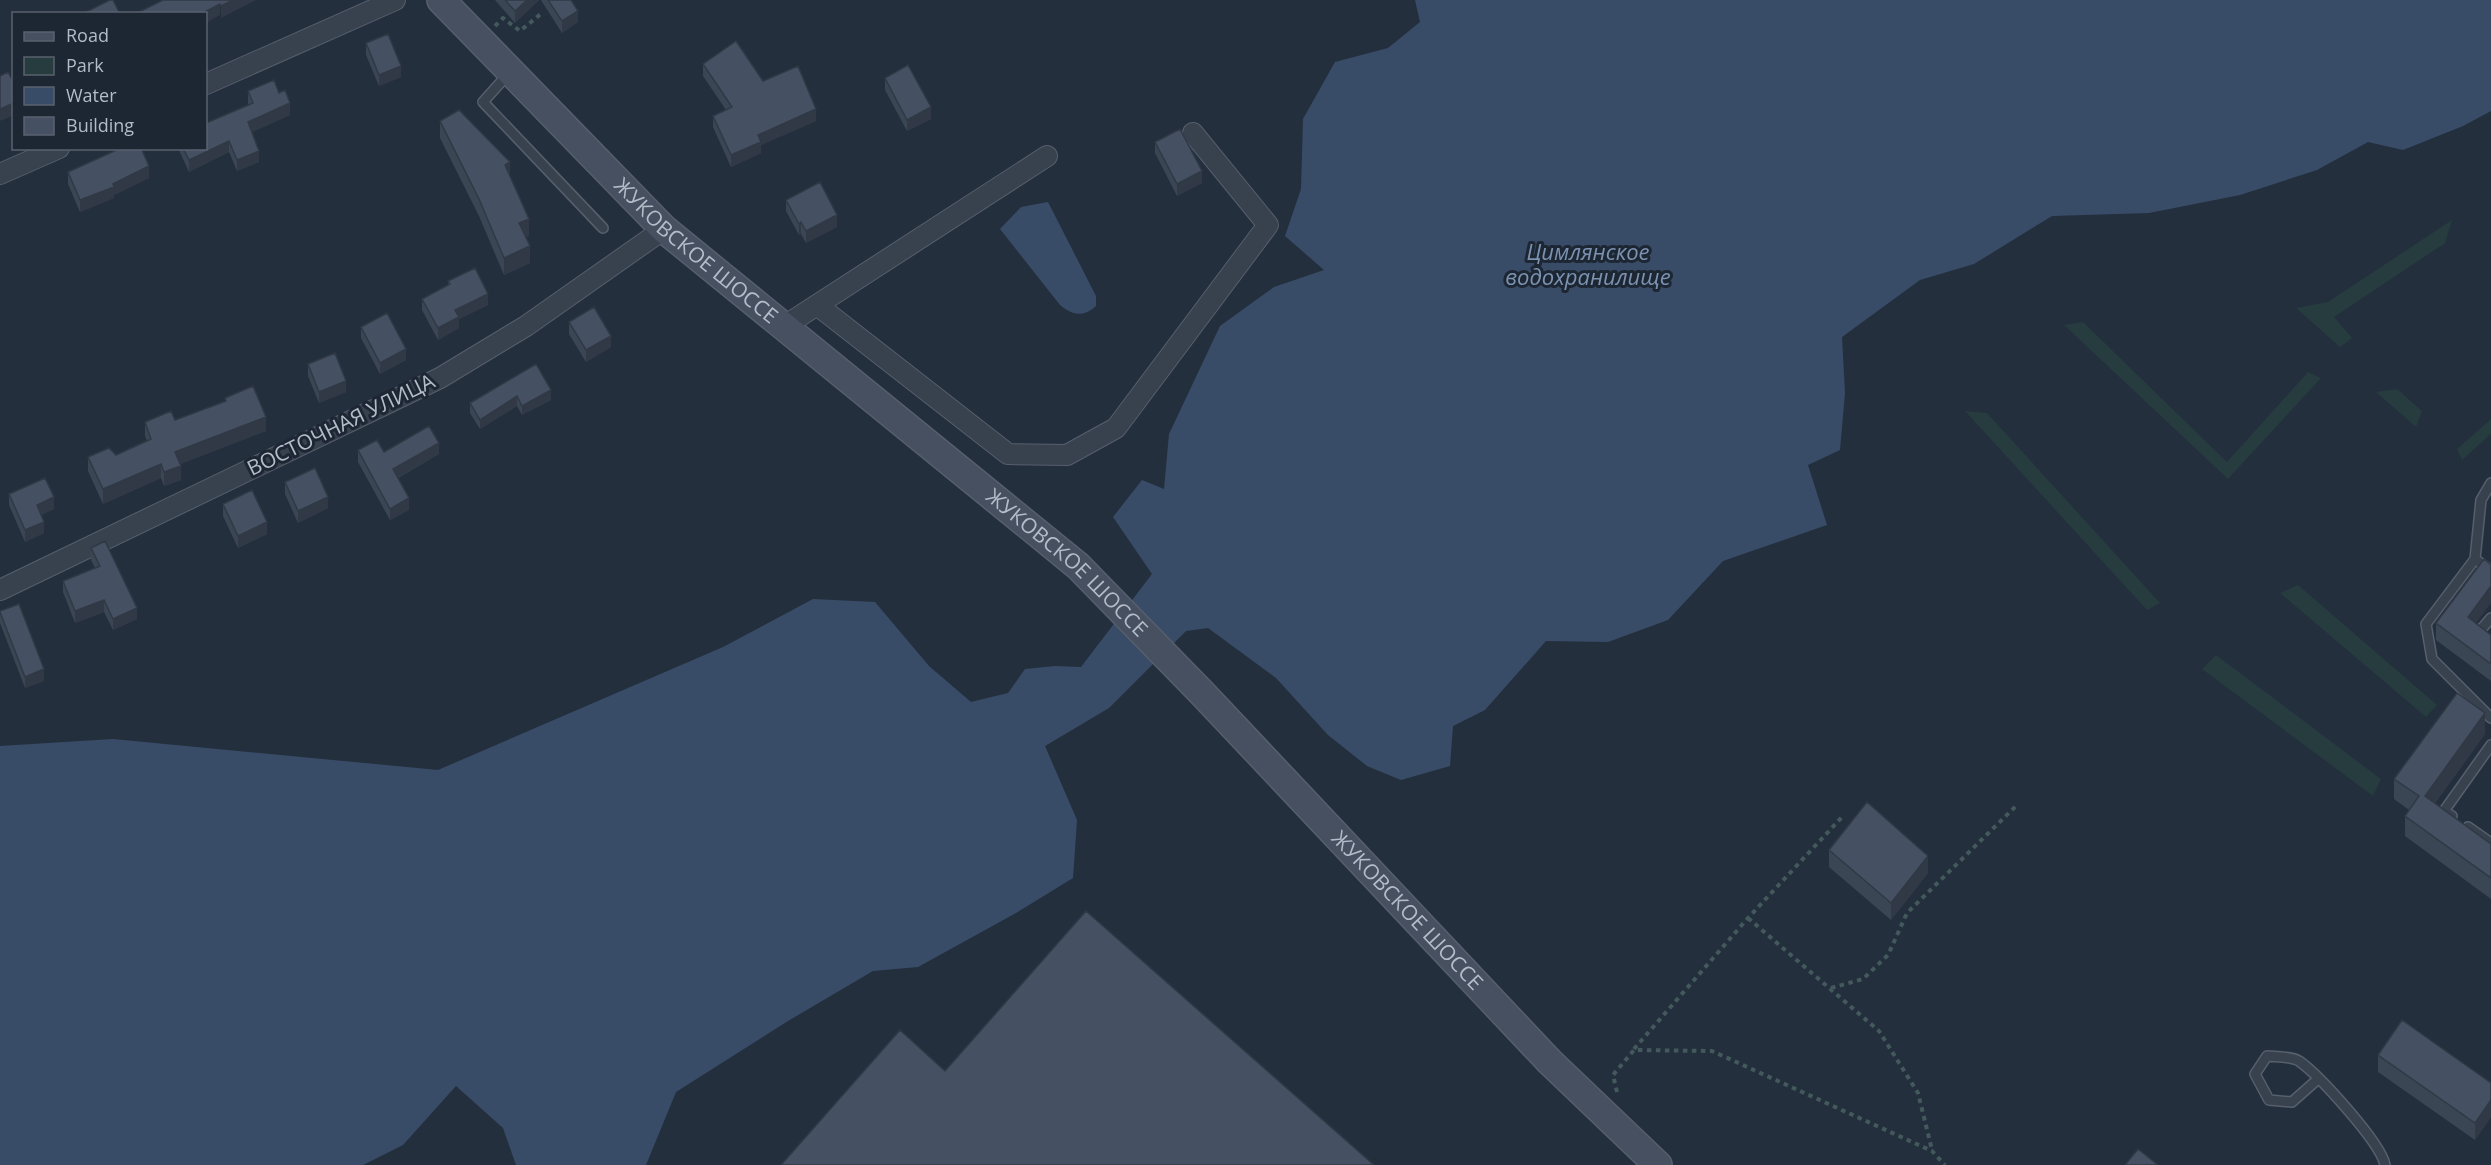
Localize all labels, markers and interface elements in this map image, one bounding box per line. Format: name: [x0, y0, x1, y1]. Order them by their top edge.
legend: [12, 12, 207, 150]
text: Road: [66, 23, 109, 47]
text: Park: [66, 53, 104, 77]
text: Water: [66, 83, 117, 107]
text: Building: [66, 113, 134, 137]
street label: ЖУКОВСКОЕ ШОССЕ: [609, 171, 784, 329]
water label: Цимлянское водохранилище: [1505, 236, 1671, 291]
street label: ВОСТОЧНАЯ УЛИЦА: [242, 366, 440, 482]
street label: ЖУКОВСКОЕ ШОССЕ: [981, 482, 1154, 642]
street label: ЖУКОВСКОЕ ШОССЕ: [1326, 824, 1490, 996]

